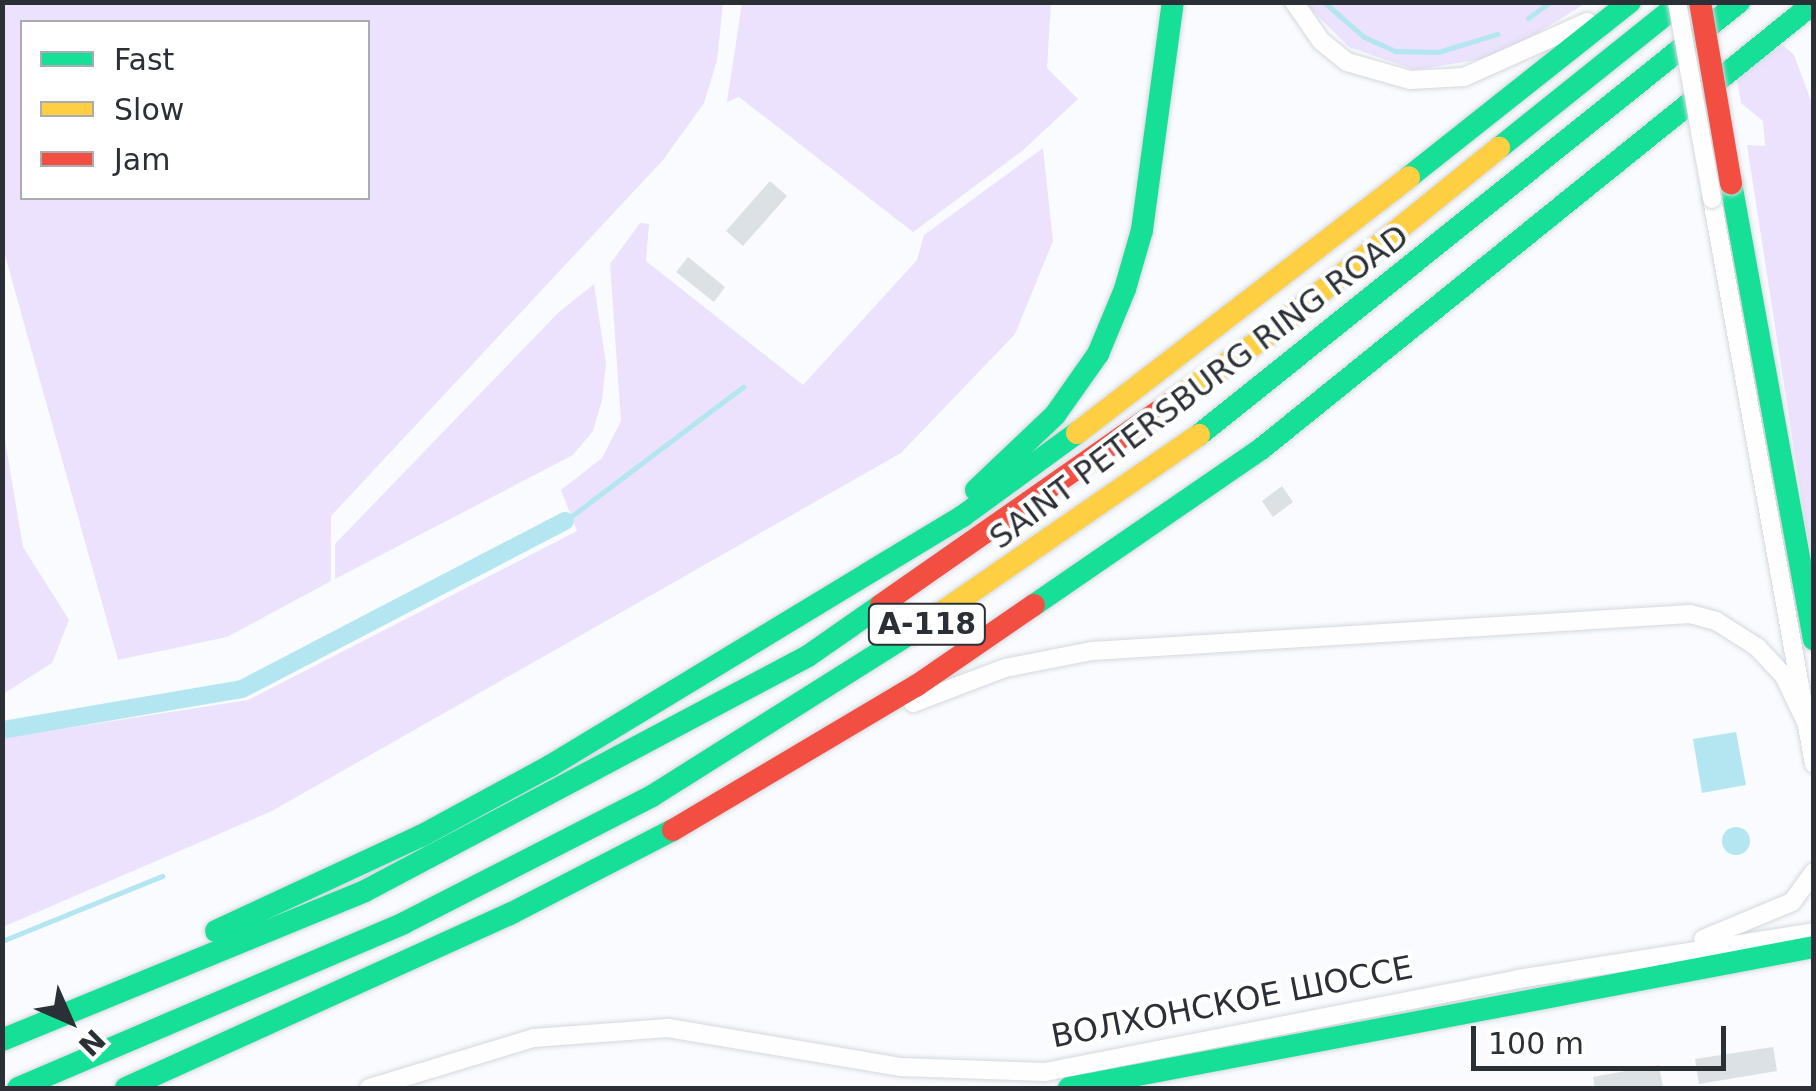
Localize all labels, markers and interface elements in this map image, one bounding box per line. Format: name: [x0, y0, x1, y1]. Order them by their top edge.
legend: [20, 20, 370, 200]
text: Fast: [114, 42, 174, 77]
text: Slow: [114, 92, 184, 127]
text: Jam: [114, 142, 170, 177]
street label: SAINT PETERSBURG RING ROAD: [982, 217, 1416, 557]
road number: А-118: [867, 599, 987, 649]
street label: ВОЛХОНСКОЕ ШОССЕ: [1048, 948, 1416, 1056]
north arrow: [20, 971, 120, 1071]
scale bar: [1476, 1006, 1731, 1068]
text: N: [72, 1023, 112, 1063]
text: 100 m: [1488, 1026, 1584, 1061]

